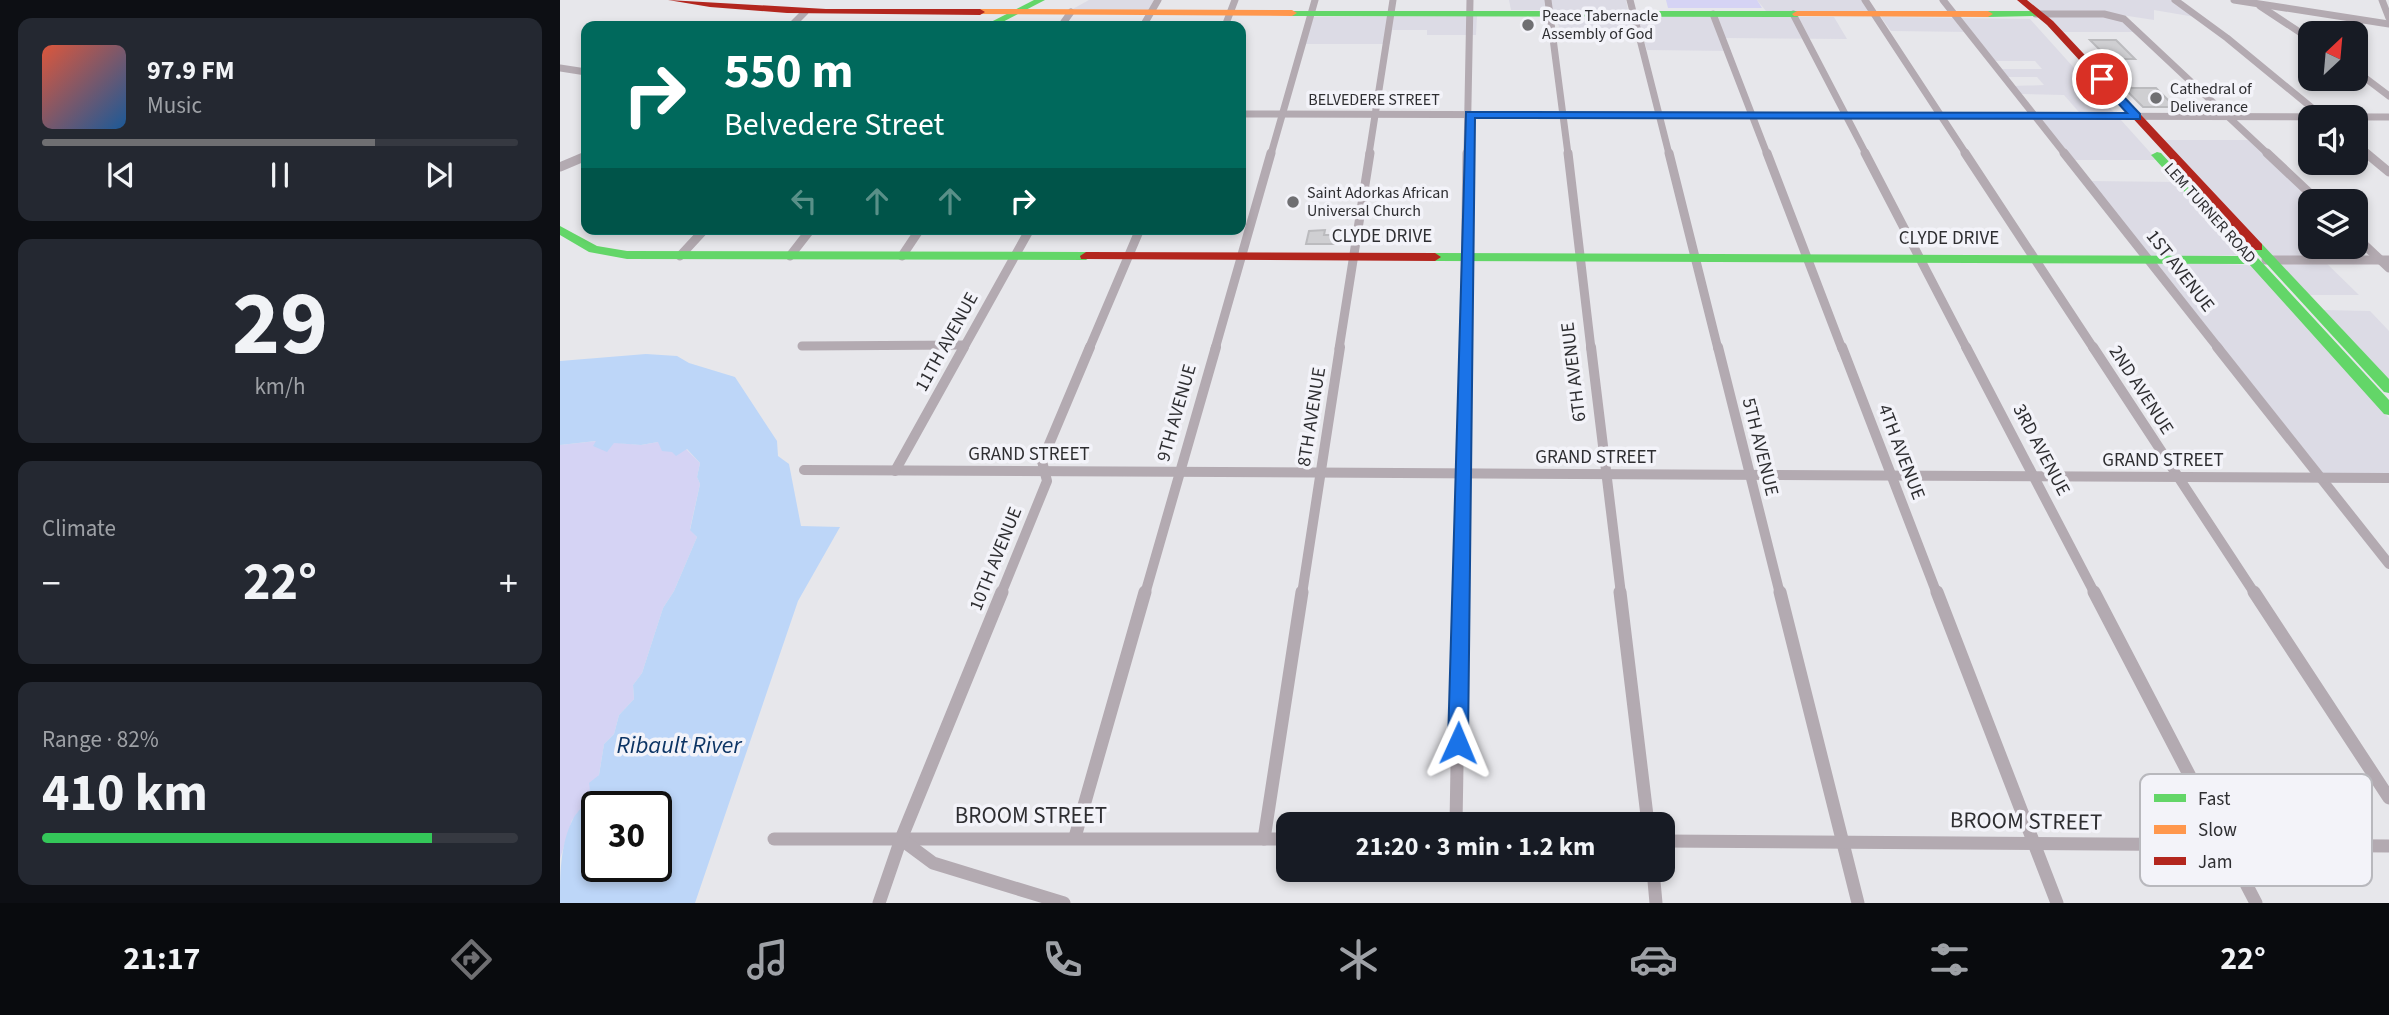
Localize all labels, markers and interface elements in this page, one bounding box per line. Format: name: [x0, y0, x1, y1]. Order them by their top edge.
place label: Peace Tabernacle Assembly of God: [1542, 5, 1659, 45]
marker: Peace Tabernacle Assembly of God: [1520, 17, 1536, 33]
north arrow: [2298, 21, 2368, 91]
map controls: [2298, 21, 2368, 259]
text: 550 m: [724, 37, 853, 107]
icon: right: [609, 49, 700, 140]
pin: [2072, 49, 2132, 109]
text: 97.9 FM: [147, 52, 235, 89]
icon: arrive: [2083, 60, 2121, 98]
place label: Cathedral of Deliverance: [2170, 78, 2253, 118]
text: Music: [147, 89, 202, 122]
street label: BELVEDERE STREET: [1308, 89, 1440, 111]
marker: Cathedral of Deliverance: [2148, 90, 2164, 106]
text: Belvedere Street: [724, 102, 944, 148]
button: sound: [2298, 105, 2368, 175]
icon: previous: [102, 156, 140, 194]
icon: pause: [261, 156, 299, 194]
icon: next: [420, 156, 458, 194]
street label: LEM TURNER ROAD: [2159, 158, 2261, 268]
icon: left: [785, 182, 823, 220]
icon: ahead: [858, 182, 896, 220]
icon: ahead: [931, 182, 969, 220]
icon: right: [1004, 182, 1042, 220]
place label: Saint Adorkas African Universal Church: [1307, 182, 1449, 222]
button: layers: [2298, 189, 2368, 259]
marker: Saint Adorkas African Universal Church: [1285, 194, 1301, 210]
street label: CLYDE DRIVE: [1332, 223, 1432, 250]
street label: 1ST AVENUE: [2139, 224, 2221, 318]
street label: CLYDE DRIVE: [1899, 225, 1999, 252]
text: 29: [232, 260, 328, 389]
street label: 11TH AVENUE: [909, 287, 985, 397]
street label: 6TH AVENUE: [1554, 321, 1594, 423]
street label: 2ND AVENUE: [2102, 340, 2180, 440]
street label: 9TH AVENUE: [1150, 361, 1204, 465]
street label: 8TH AVENUE: [1291, 365, 1333, 469]
text: km/h: [254, 370, 306, 403]
street label: 5TH AVENUE: [1735, 395, 1785, 499]
street label: 3RD AVENUE: [2006, 399, 2076, 501]
street label: 4TH AVENUE: [1870, 400, 1932, 504]
street label: GRAND STREET: [968, 441, 1090, 468]
street label: GRAND STREET: [1535, 444, 1657, 471]
street label: GRAND STREET: [2102, 447, 2224, 474]
street label: 10TH AVENUE: [963, 503, 1029, 615]
text: Climate: [42, 512, 116, 545]
text: 22°: [243, 546, 317, 620]
text: −: [42, 557, 61, 611]
text: +: [499, 557, 518, 611]
position arrow: [1421, 706, 1495, 780]
text: Range · 82%: [42, 723, 159, 756]
water label: Ribault River: [616, 728, 743, 763]
text: 410 km: [42, 757, 208, 831]
legend: [2140, 774, 2372, 886]
text: Fast: [2198, 786, 2231, 813]
speed limit sign: 30: [581, 791, 672, 882]
street label: BROOM STREET: [955, 799, 1107, 832]
street label: BROOM STREET: [1950, 803, 2102, 839]
text: Slow: [2198, 817, 2237, 844]
text: 21:20 · 3 min · 1.2 km: [1356, 828, 1595, 865]
text: Jam: [2198, 849, 2232, 876]
icon: directions: [447, 935, 496, 984]
icon: music: [743, 935, 792, 984]
icon: phone: [1038, 935, 1087, 984]
icon: climate: [1334, 935, 1383, 984]
icon: car: [1629, 935, 1678, 984]
icon: filters: [1925, 935, 1974, 984]
text: 21:17: [123, 936, 200, 982]
text: 22°: [2220, 936, 2266, 982]

